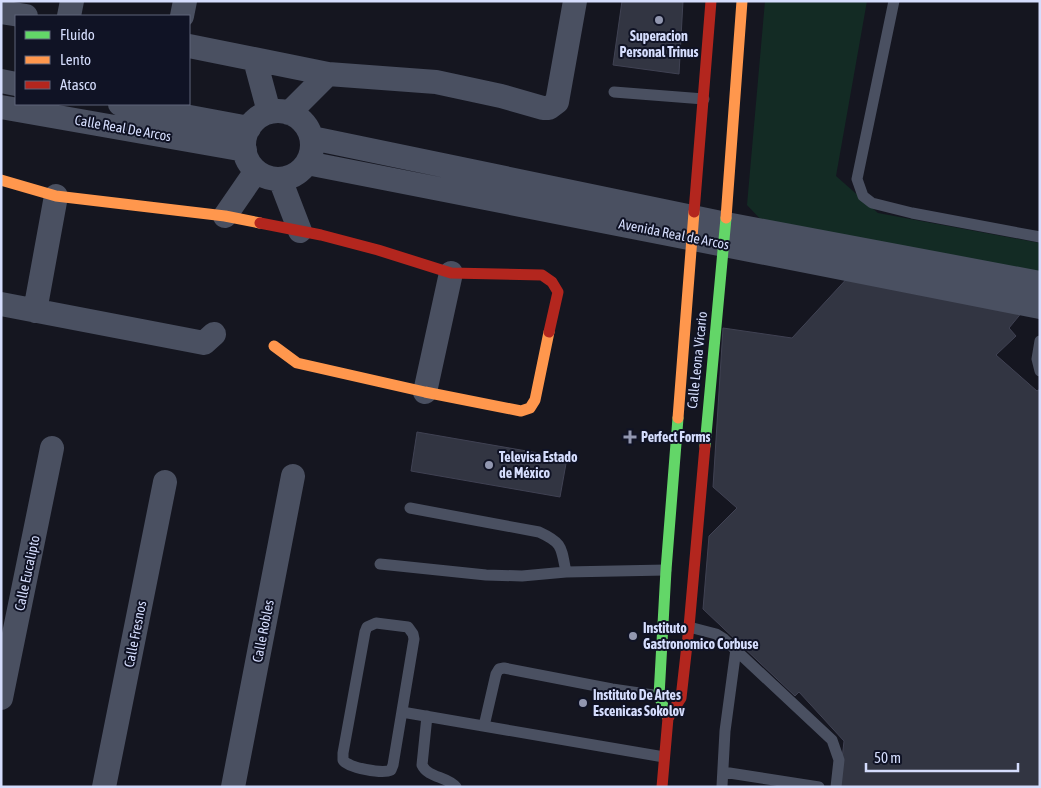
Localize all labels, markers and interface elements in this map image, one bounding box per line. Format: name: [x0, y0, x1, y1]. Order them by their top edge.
marker: Superacion Personal Trinus: [653, 14, 665, 26]
legend: [15, 15, 190, 105]
text: Fluido: [60, 26, 95, 43]
place label: Superacion Personal Trinus: [620, 28, 698, 60]
text: Lento: [60, 51, 91, 68]
text: Atasco: [60, 76, 97, 93]
street label: Calle Real De Arcos: [74, 112, 173, 144]
street label: Avenida Real de Arcos: [617, 215, 731, 253]
street label: Calle Leona Vicario: [684, 311, 710, 409]
place label: Perfect Forms: [641, 429, 710, 445]
marker: Perfect Forms: [623, 430, 637, 444]
place label: Televisa Estado de México: [499, 449, 578, 481]
marker: Televisa Estado de México: [483, 459, 495, 471]
street label: Calle Eucalipto: [11, 534, 43, 612]
street label: Calle Robles: [249, 598, 277, 664]
street label: Calle Fresnos: [121, 599, 149, 669]
place label: Instituto Gastronomico Corbuse: [643, 620, 759, 652]
marker: Instituto Gastronomico Corbuse: [627, 630, 639, 642]
place label: Instituto De Artes Escenicas Sokolov: [593, 687, 685, 719]
marker: Instituto De Artes Escenicas Sokolov: [577, 697, 589, 709]
scale bar: [866, 740, 1018, 772]
text: 50 m: [874, 749, 901, 766]

